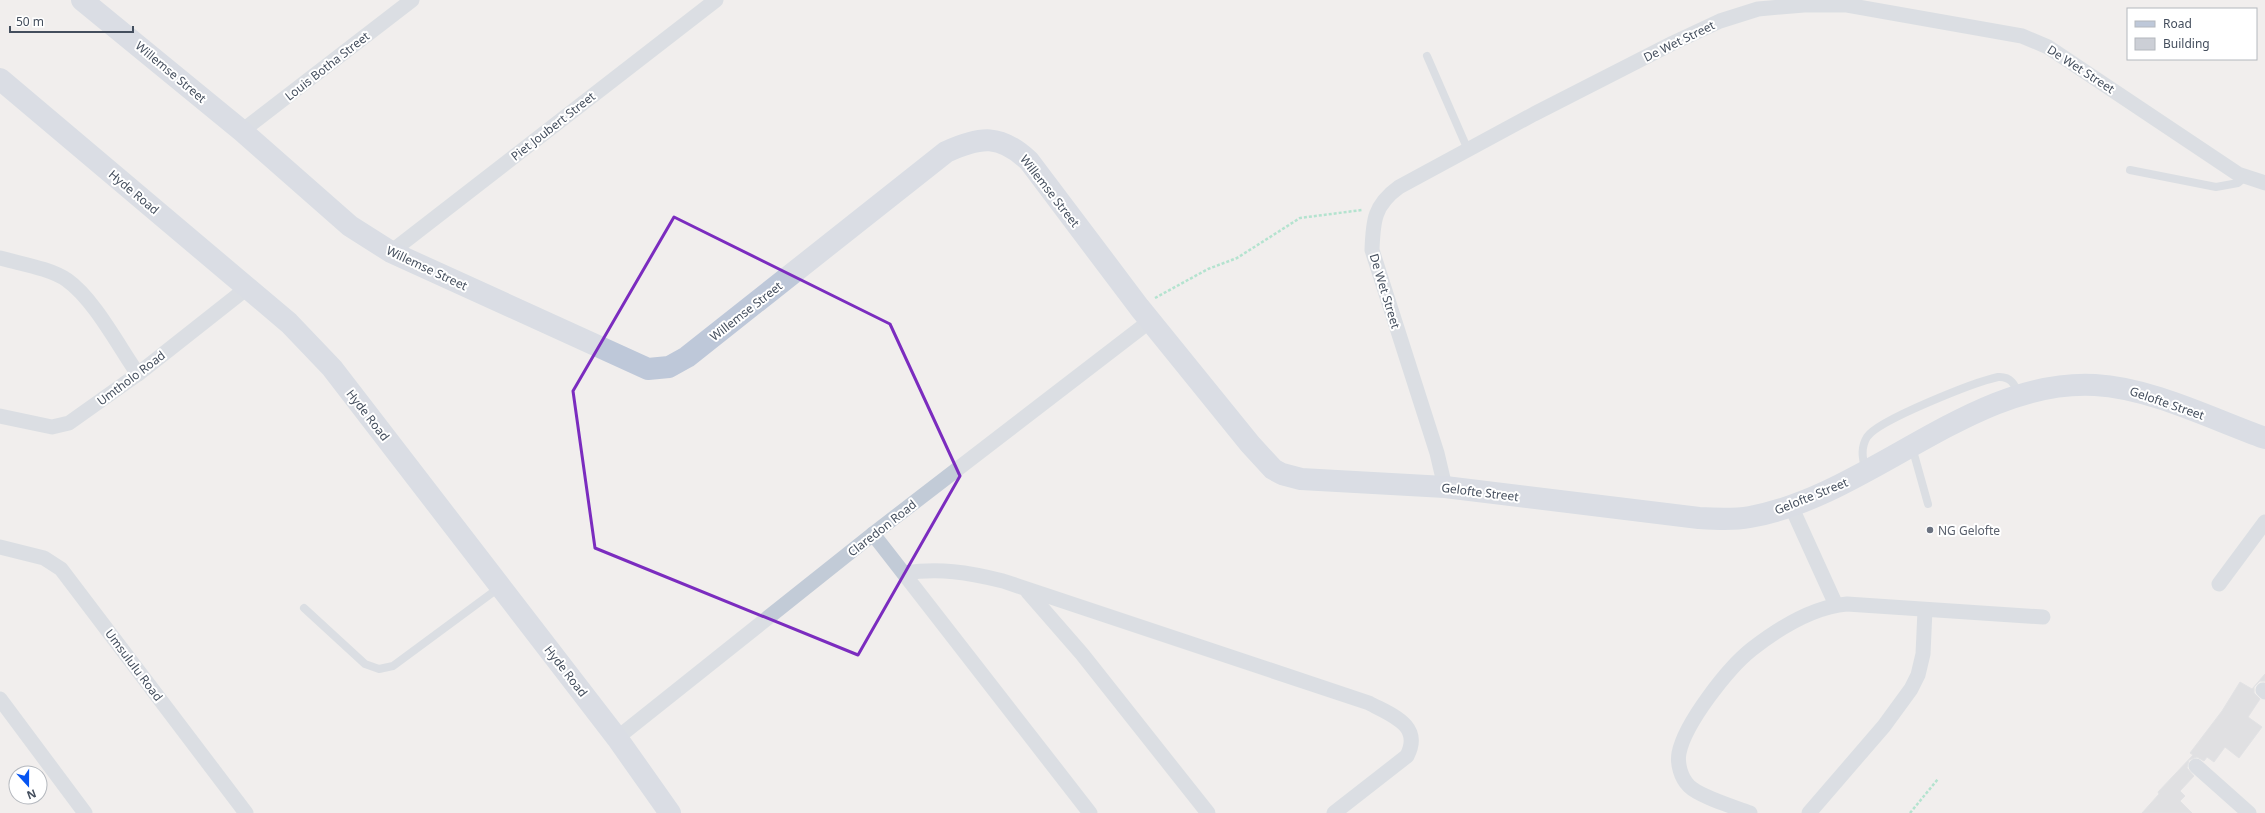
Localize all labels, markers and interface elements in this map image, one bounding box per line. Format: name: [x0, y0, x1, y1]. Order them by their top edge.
scale bar: [10, 8, 133, 34]
legend: [2127, 8, 2257, 60]
text: 50 m: [16, 13, 44, 30]
text: Road: [2163, 15, 2192, 32]
street label: De Wet Street: [1641, 16, 1718, 66]
street label: Louis Botha Street: [281, 27, 373, 104]
text: Building: [2163, 35, 2210, 52]
street label: Willemse Street: [132, 37, 211, 107]
street label: De Wet Street: [2044, 41, 2119, 98]
street label: Piet Joubert Street: [507, 87, 599, 164]
street label: Willemse Street: [1016, 151, 1084, 231]
street label: Hyde Road: [105, 166, 163, 218]
street label: Willemse Street: [384, 242, 471, 294]
street label: De Wet Street: [1366, 252, 1405, 331]
street label: Willemse Street: [706, 277, 786, 345]
street label: Umtholo Road: [93, 347, 169, 409]
street label: Gelofte Street: [2127, 382, 2207, 424]
street label: Hyde Road: [342, 386, 394, 444]
street label: Gelofte Street: [1772, 473, 1851, 518]
street label: Gelofte Street: [1440, 479, 1520, 505]
street label: Claredon Road: [844, 496, 920, 560]
place label: NG Gelofte: [1938, 522, 2000, 539]
marker: NG Gelofte: [1925, 525, 1935, 535]
street label: Umsululu Road: [101, 625, 167, 705]
street label: Hyde Road: [540, 642, 592, 700]
north arrow: [8, 765, 48, 805]
text: N: [25, 786, 39, 803]

